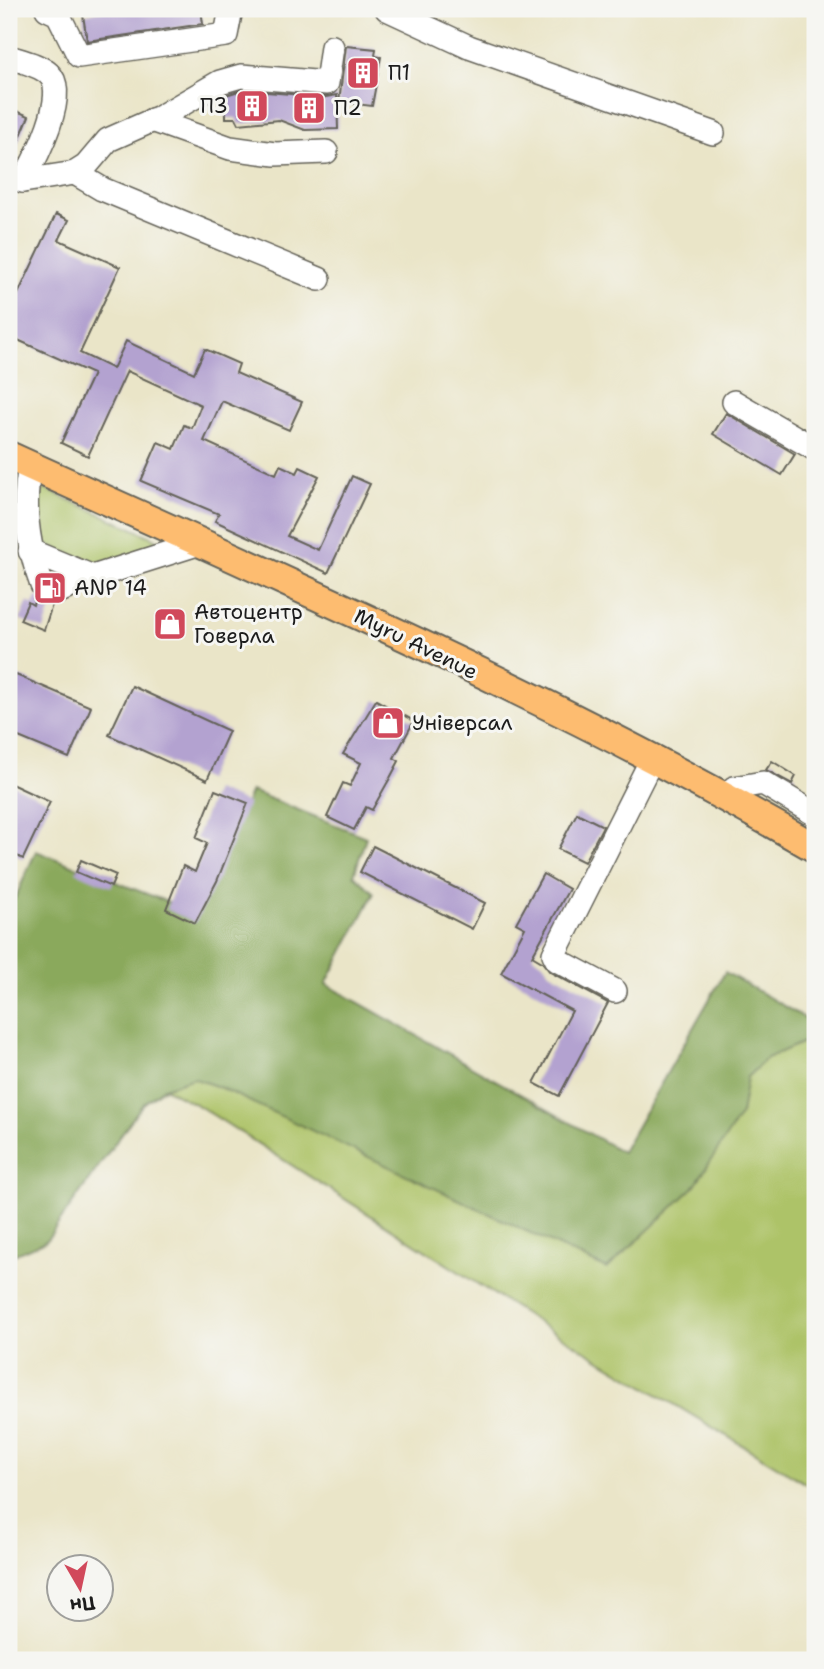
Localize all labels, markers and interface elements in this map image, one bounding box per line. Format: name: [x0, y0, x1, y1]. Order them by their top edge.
building icon: П1: [344, 54, 382, 92]
place label: П1: [388, 59, 410, 87]
building icon: П3: [233, 87, 271, 125]
building icon: П2: [290, 89, 328, 127]
place label: П3: [200, 92, 228, 120]
place label: П2: [334, 94, 362, 122]
fuel station icon: ANP 14: [31, 569, 69, 607]
place label: ANP 14: [74, 574, 147, 602]
place label: Автоцентр Говерла: [194, 598, 303, 650]
street label: Myru Avenue: [350, 602, 482, 686]
shop icon: Автоцентр Говерла: [151, 605, 189, 643]
shop icon: Універсал: [369, 704, 407, 742]
place label: Універсал: [412, 709, 513, 737]
north arrow: [46, 1554, 116, 1624]
text: Пн: [68, 1590, 97, 1619]

